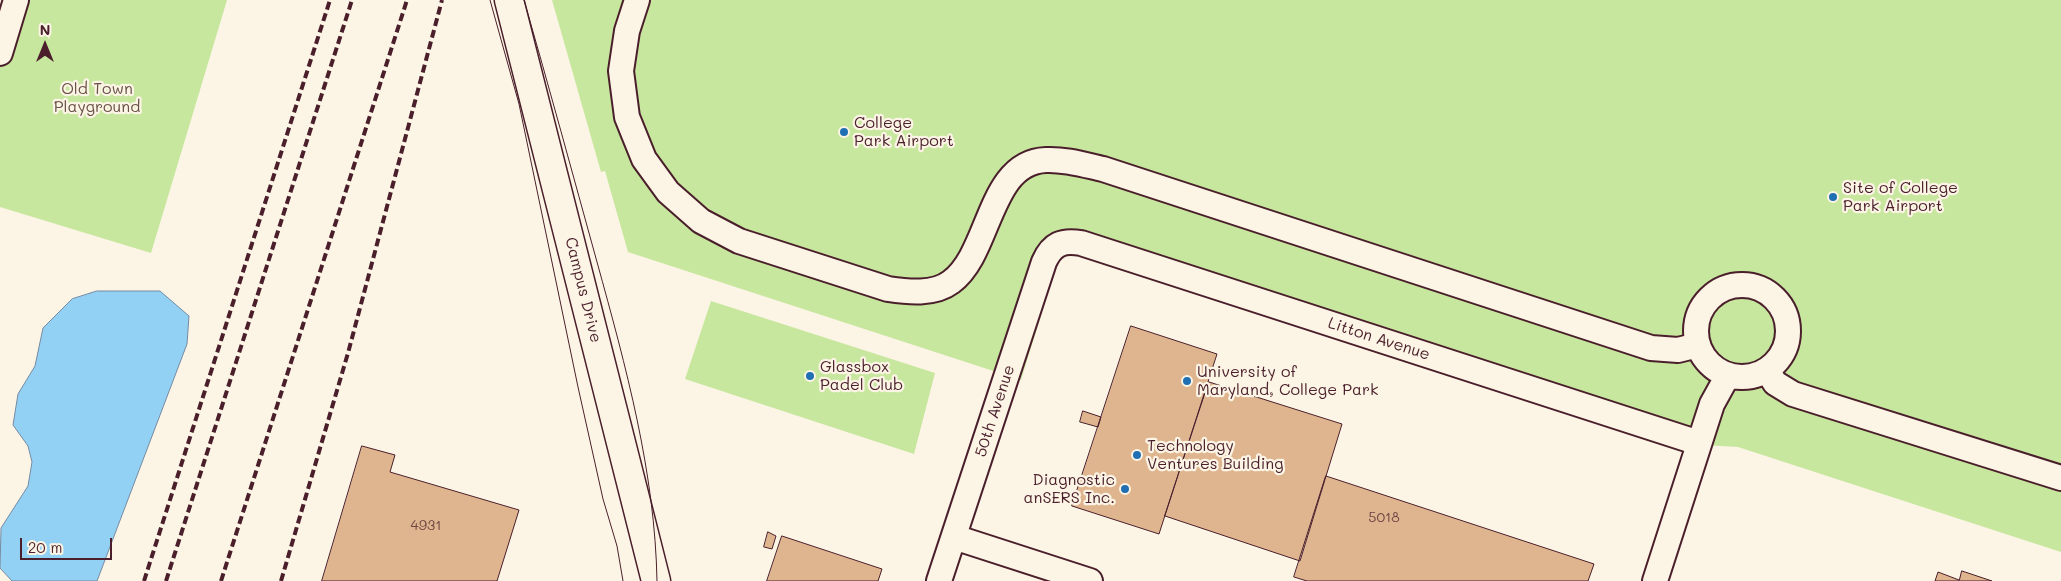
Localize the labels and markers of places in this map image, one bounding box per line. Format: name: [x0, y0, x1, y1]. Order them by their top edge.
place label: College Park Airport: [854, 113, 954, 151]
marker: College Park Airport: [838, 126, 850, 138]
place label: Site of College Park Airport: [1843, 178, 1958, 216]
marker: Site of College Park Airport: [1827, 191, 1839, 203]
place label: Glassbox Padel Club: [820, 357, 903, 395]
place label: University of Maryland, College Park: [1197, 362, 1378, 400]
marker: Glassbox Padel Club: [804, 370, 816, 382]
marker: University of Maryland, College Park: [1181, 375, 1193, 387]
place label: Technology Ventures Building: [1147, 436, 1283, 474]
marker: Technology Ventures Building: [1131, 449, 1143, 461]
place label: Diagnostic anSERS Inc.: [1024, 470, 1115, 508]
marker: Diagnostic anSERS Inc.: [1119, 483, 1131, 495]

